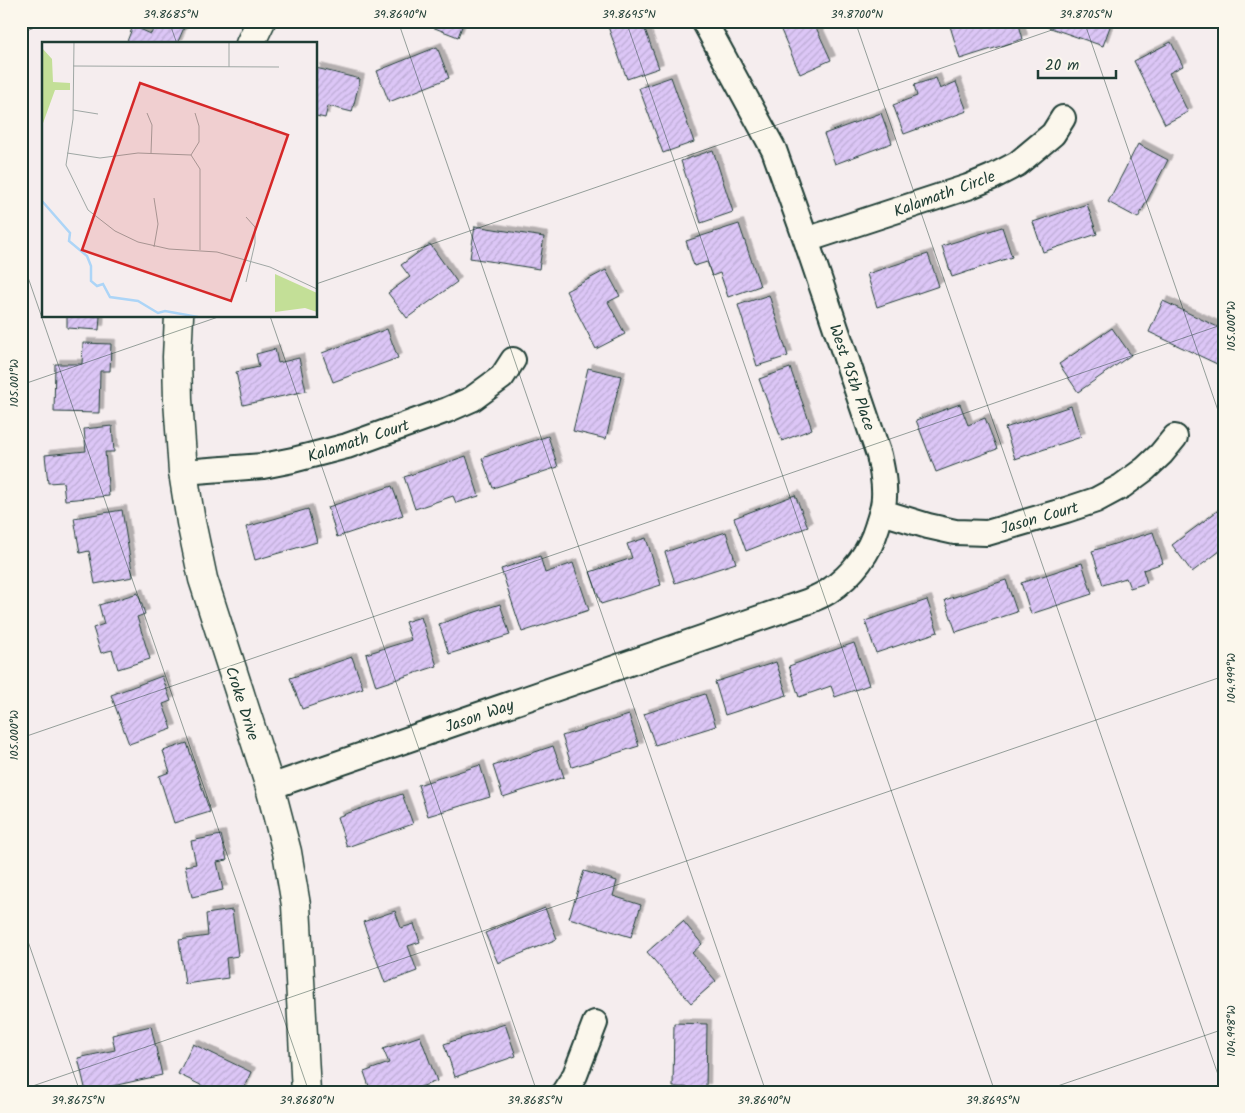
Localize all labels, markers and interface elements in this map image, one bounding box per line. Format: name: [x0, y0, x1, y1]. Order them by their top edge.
text: 39.8685°N: [143, 5, 199, 24]
text: 39.8690°N: [373, 5, 427, 24]
text: 39.8695°N: [602, 5, 656, 24]
text: 39.8700°N: [831, 5, 883, 24]
text: 39.8705°N: [1060, 5, 1112, 24]
inset map: [42, 42, 318, 318]
scale bar: [1038, 48, 1115, 80]
text: 20 m: [1045, 54, 1079, 78]
street label: Kalamath Circle: [890, 164, 999, 224]
text: 105.000°W: [1222, 301, 1241, 351]
street label: West 95th Place: [822, 321, 881, 434]
text: 105.001°W: [5, 359, 24, 407]
street label: Kalamath Court: [304, 413, 413, 470]
street label: Jason Court: [998, 495, 1082, 541]
text: 104.999°W: [1222, 653, 1241, 703]
street label: Croke Drive: [218, 663, 265, 744]
street label: Jason Way: [442, 693, 518, 740]
text: 105.000°W: [5, 710, 24, 760]
text: 104.998°W: [1222, 1005, 1241, 1057]
text: 39.8675°N: [51, 1091, 105, 1110]
text: 39.8680°N: [280, 1091, 334, 1110]
text: 39.8685°N: [507, 1091, 563, 1110]
text: 39.8690°N: [737, 1091, 791, 1110]
text: 39.8695°N: [966, 1091, 1020, 1110]

